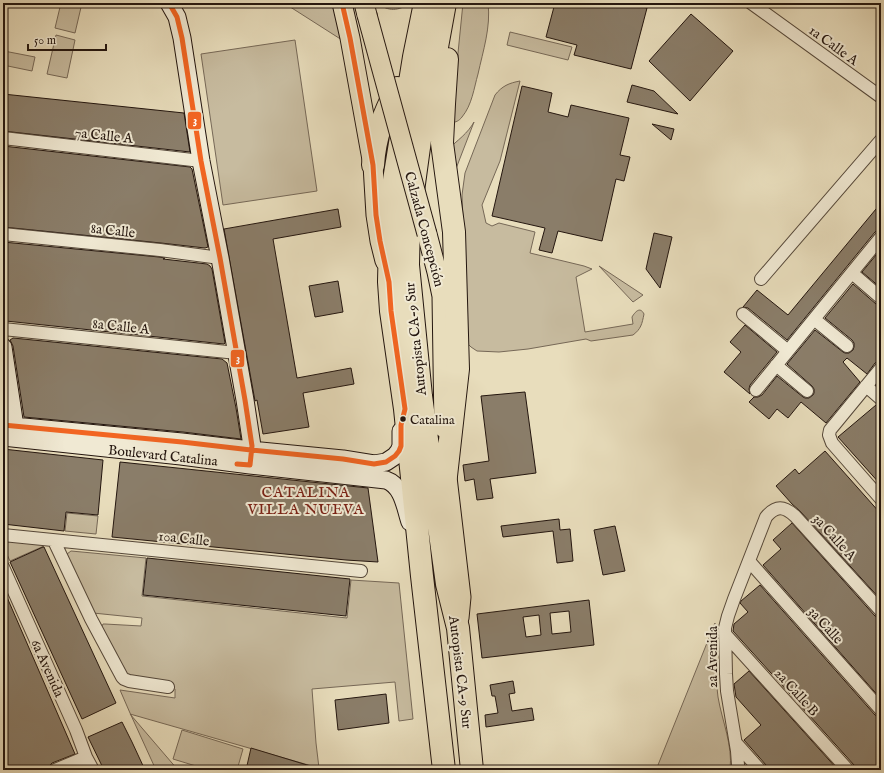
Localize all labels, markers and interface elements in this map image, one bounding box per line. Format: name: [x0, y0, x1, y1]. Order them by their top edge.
street label: 1a Calle A: [805, 22, 862, 70]
scale bar: [28, 26, 106, 52]
text: 50 m: [34, 33, 56, 48]
line badge: 3: [187, 111, 202, 130]
text: 3: [193, 114, 197, 128]
street label: 7a Calle A: [74, 124, 134, 148]
street label: Calzada Concepción: [400, 170, 448, 289]
street label: 8a Calle: [90, 220, 137, 242]
street label: Autopista CA-9 Sur: [401, 281, 431, 397]
street label: 8a Calle A: [92, 315, 151, 339]
line badge: 3: [230, 349, 245, 368]
text: 3: [236, 352, 240, 366]
place label: Catalina: [410, 412, 455, 429]
marker: Catalina: [398, 414, 408, 424]
street label: Boulevard Catalina: [107, 441, 220, 471]
district label: CATALINA VILLA NUEVA: [246, 483, 365, 519]
street label: 3a Calle A: [809, 510, 860, 565]
street label: 10a Calle: [157, 527, 211, 551]
street label: 3a Calle: [804, 603, 847, 649]
street label: Autopista CA-9 Sur: [444, 614, 476, 730]
street label: 2a Avenida: [704, 625, 722, 688]
street label: 6a Avenida: [26, 637, 68, 701]
street label: 2a Calle B: [770, 665, 822, 720]

